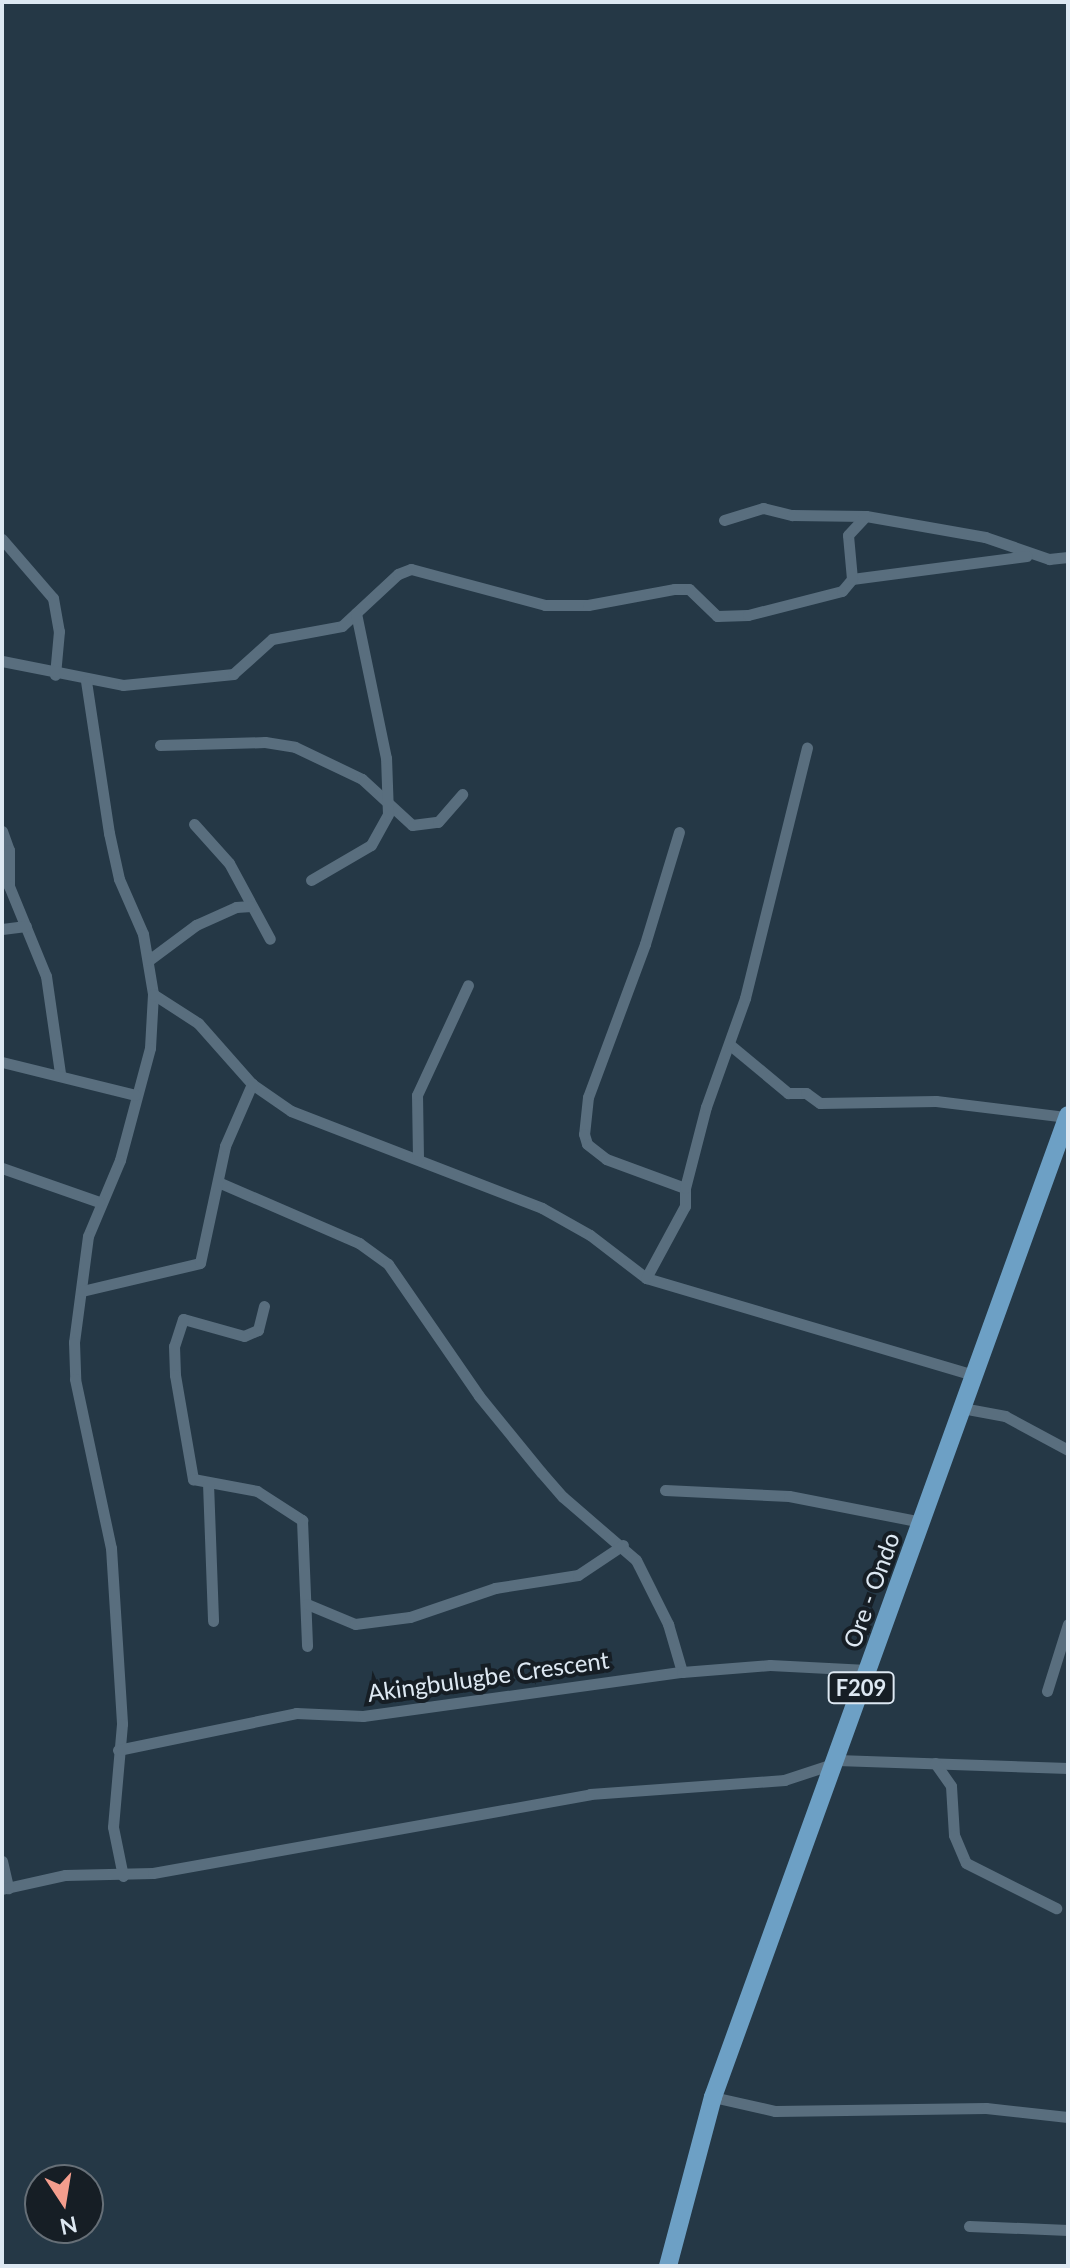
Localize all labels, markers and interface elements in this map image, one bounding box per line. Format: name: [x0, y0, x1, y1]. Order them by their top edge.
street label: Ore - Ondo: [837, 1528, 905, 1652]
street label: Akingbulugbe Crescent: [365, 1645, 611, 1707]
road number: F209: [827, 1670, 895, 1706]
north arrow: [24, 2164, 104, 2244]
text: N: [58, 2211, 80, 2241]

